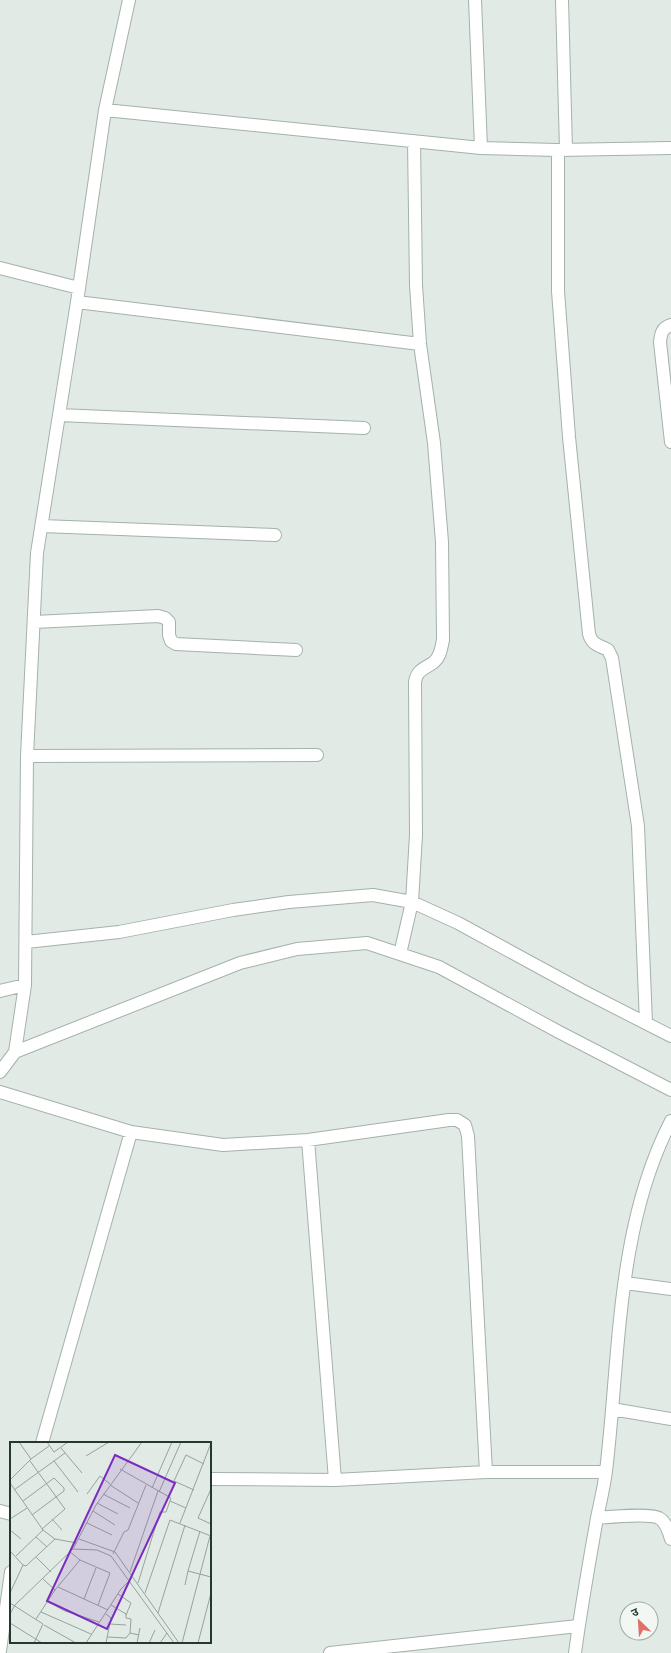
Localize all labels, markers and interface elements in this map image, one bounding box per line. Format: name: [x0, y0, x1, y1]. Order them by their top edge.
inset map: [10, 1442, 211, 1643]
north arrow: [619, 1601, 659, 1641]
text: उ: [629, 1605, 641, 1620]

